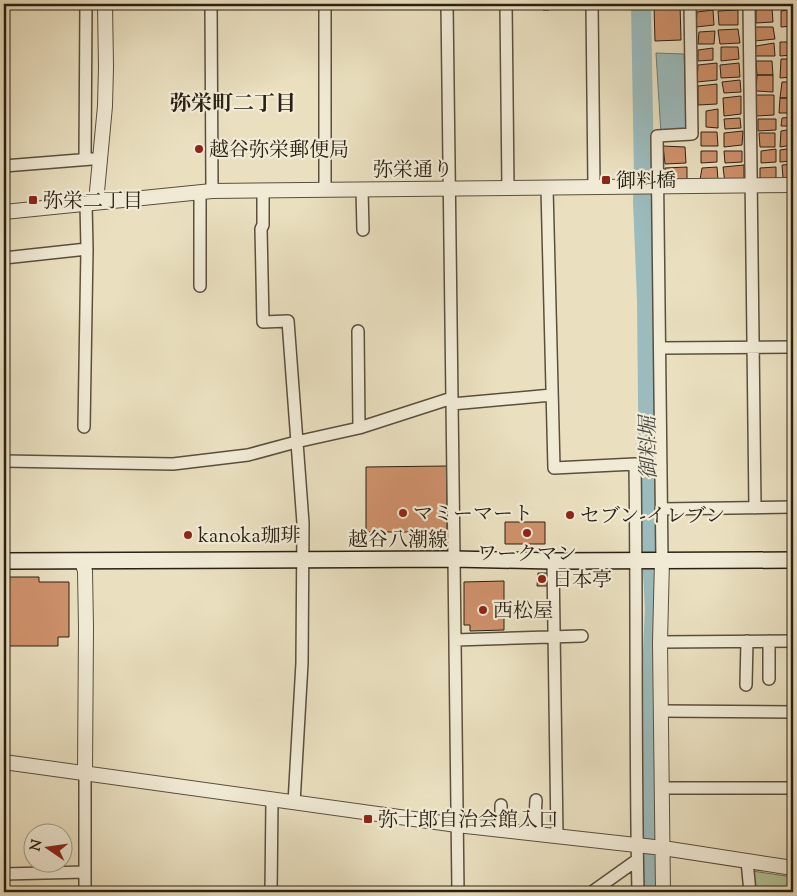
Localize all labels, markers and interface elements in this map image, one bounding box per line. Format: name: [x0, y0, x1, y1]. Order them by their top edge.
district label: 弥栄町二丁目: [170, 90, 296, 120]
place label: 越谷弥栄郵便局: [209, 137, 349, 166]
marker: 越谷弥栄郵便局: [193, 143, 205, 155]
street label: 弥栄通り: [373, 157, 453, 186]
place label: 御料橋: [616, 168, 676, 197]
marker: 御料橋: [600, 174, 612, 186]
place label: 弥栄二丁目: [43, 188, 143, 217]
marker: 弥栄二丁目: [27, 194, 39, 206]
water label: 御料堀: [634, 413, 666, 480]
place label: マミーマート: [413, 501, 533, 530]
place label: セブン-イレブン: [580, 503, 725, 532]
marker: マミーマート: [397, 507, 409, 519]
marker: セブン-イレブン: [564, 509, 576, 521]
place label: kanoka珈琲: [198, 523, 301, 552]
street label: 越谷八潮線: [348, 527, 448, 556]
marker: ワークマン: [521, 527, 533, 539]
marker: kanoka珈琲: [182, 529, 194, 541]
place label: ワークマン: [477, 541, 577, 570]
place label: 日本亭: [552, 567, 612, 596]
marker: 日本亭: [536, 573, 548, 585]
place label: 西松屋: [493, 598, 553, 627]
marker: 西松屋: [477, 604, 489, 616]
place label: 弥十郎自治会館入口: [378, 807, 558, 836]
marker: 弥十郎自治会館入口: [362, 813, 374, 825]
north arrow: [22, 824, 72, 874]
text: N: [26, 838, 48, 853]

